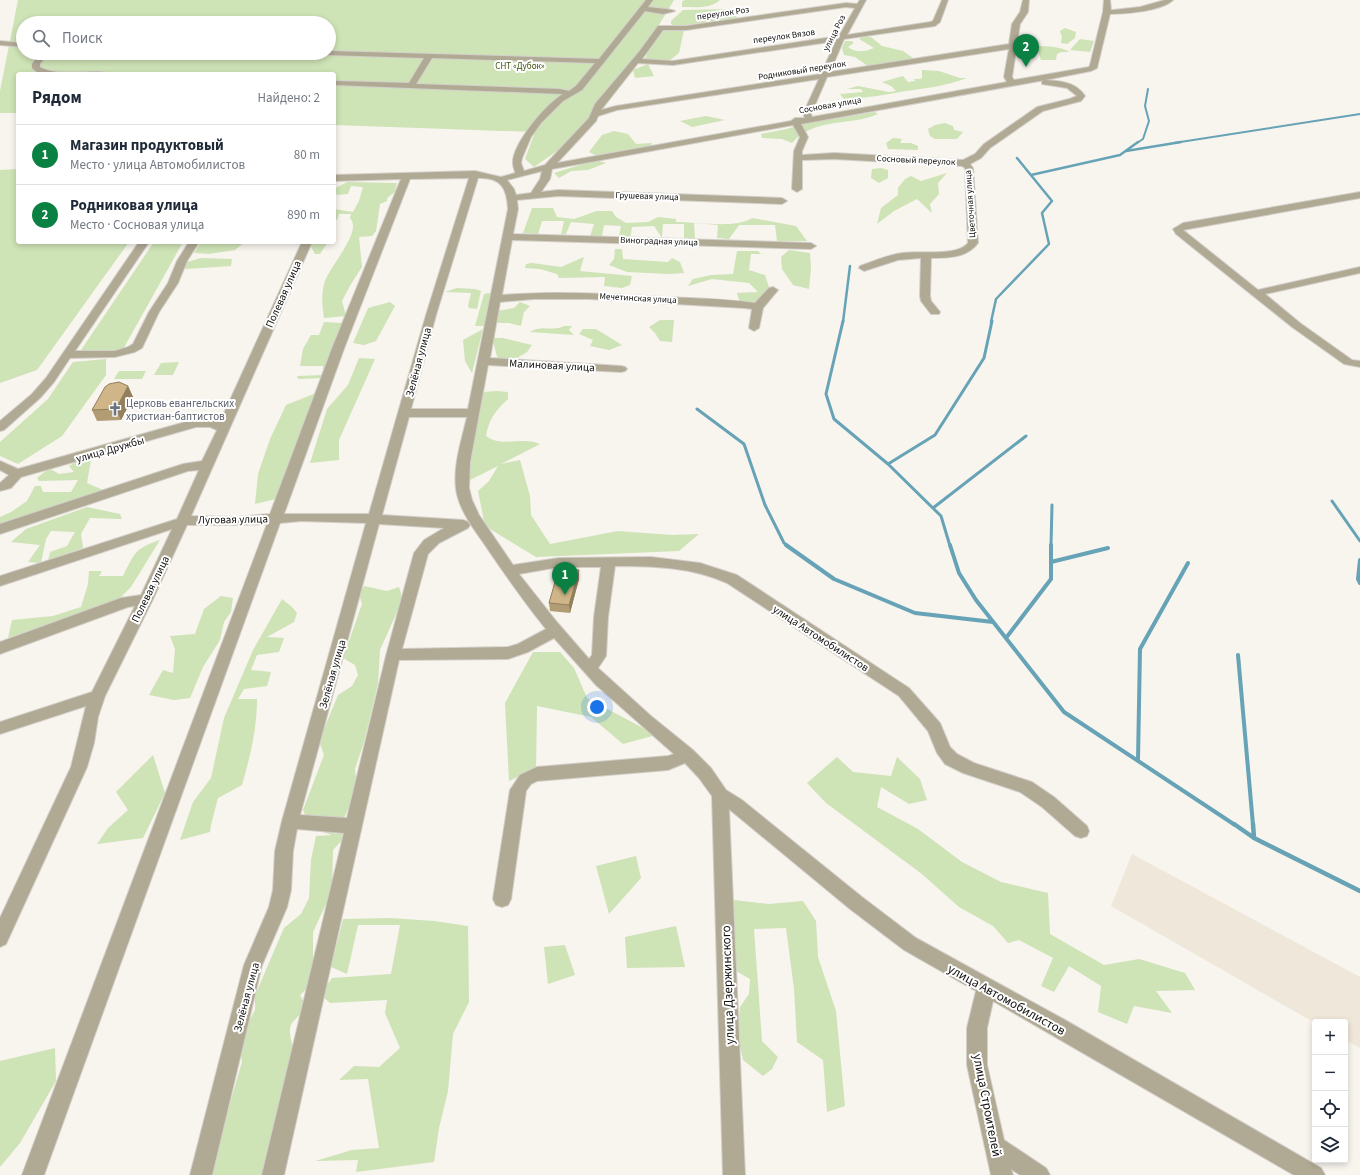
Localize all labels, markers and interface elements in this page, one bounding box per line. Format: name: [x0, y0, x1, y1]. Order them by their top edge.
street label: переулок Роз: [696, 3, 750, 24]
street label: улица Роз: [820, 13, 849, 54]
search box: [16, 16, 336, 60]
street label: переулок Вязов: [752, 26, 816, 47]
icon: search: [30, 27, 52, 49]
text: Поиск: [62, 28, 103, 49]
pin: 2: [1013, 34, 1039, 67]
street label: Родниковый переулок: [757, 57, 847, 84]
park label: СНТ «Дубок»: [495, 60, 545, 73]
text: Рядом: [32, 86, 82, 110]
text: Найдено: 2: [258, 89, 320, 107]
street label: Сосновая улица: [798, 94, 862, 117]
text: Магазин продуктовый: [70, 135, 224, 156]
text: 1: [42, 146, 48, 164]
text: 80 m: [294, 146, 320, 164]
street label: Сосновый переулок: [876, 152, 956, 169]
text: Место · улица Автомобилистов: [70, 156, 245, 174]
street label: Цветочная улица: [962, 170, 979, 238]
street label: Грушевая улица: [615, 189, 679, 204]
text: Родниковая улица: [70, 195, 198, 216]
text: 2: [42, 206, 48, 224]
text: 890 m: [287, 206, 320, 224]
text: Место · Сосновая улица: [70, 216, 204, 234]
street label: Виноградная улица: [620, 234, 698, 249]
street label: Полевая улица: [262, 258, 305, 330]
street label: Мечетинская улица: [599, 290, 677, 307]
street label: Зелёная улица: [402, 326, 435, 398]
street label: Малиновая улица: [509, 356, 595, 375]
place label: Церковь евангельских христиан-баптистов: [126, 396, 234, 424]
church icon: Церковь евангельских христиан-баптистов: [107, 401, 123, 417]
street label: улица Дружбы: [74, 433, 146, 466]
street label: Луговая улица: [198, 511, 268, 528]
street label: Полевая улица: [128, 553, 173, 625]
pin: 1: [552, 562, 578, 595]
street label: улица Автомобилистов: [770, 602, 872, 675]
street label: Зелёная улица: [315, 638, 350, 710]
your location: [587, 697, 607, 717]
street label: улица Дзержинского: [717, 925, 739, 1045]
street label: улица Автомобилистов: [944, 960, 1069, 1040]
street label: Зелёная улица: [230, 961, 263, 1033]
map controls: [1312, 1019, 1348, 1163]
button: +: [1312, 1019, 1348, 1055]
street label: улица Строителей: [968, 1052, 1006, 1158]
button: −: [1312, 1055, 1348, 1091]
button: locate: [1312, 1091, 1348, 1127]
button: layers: [1312, 1127, 1348, 1163]

